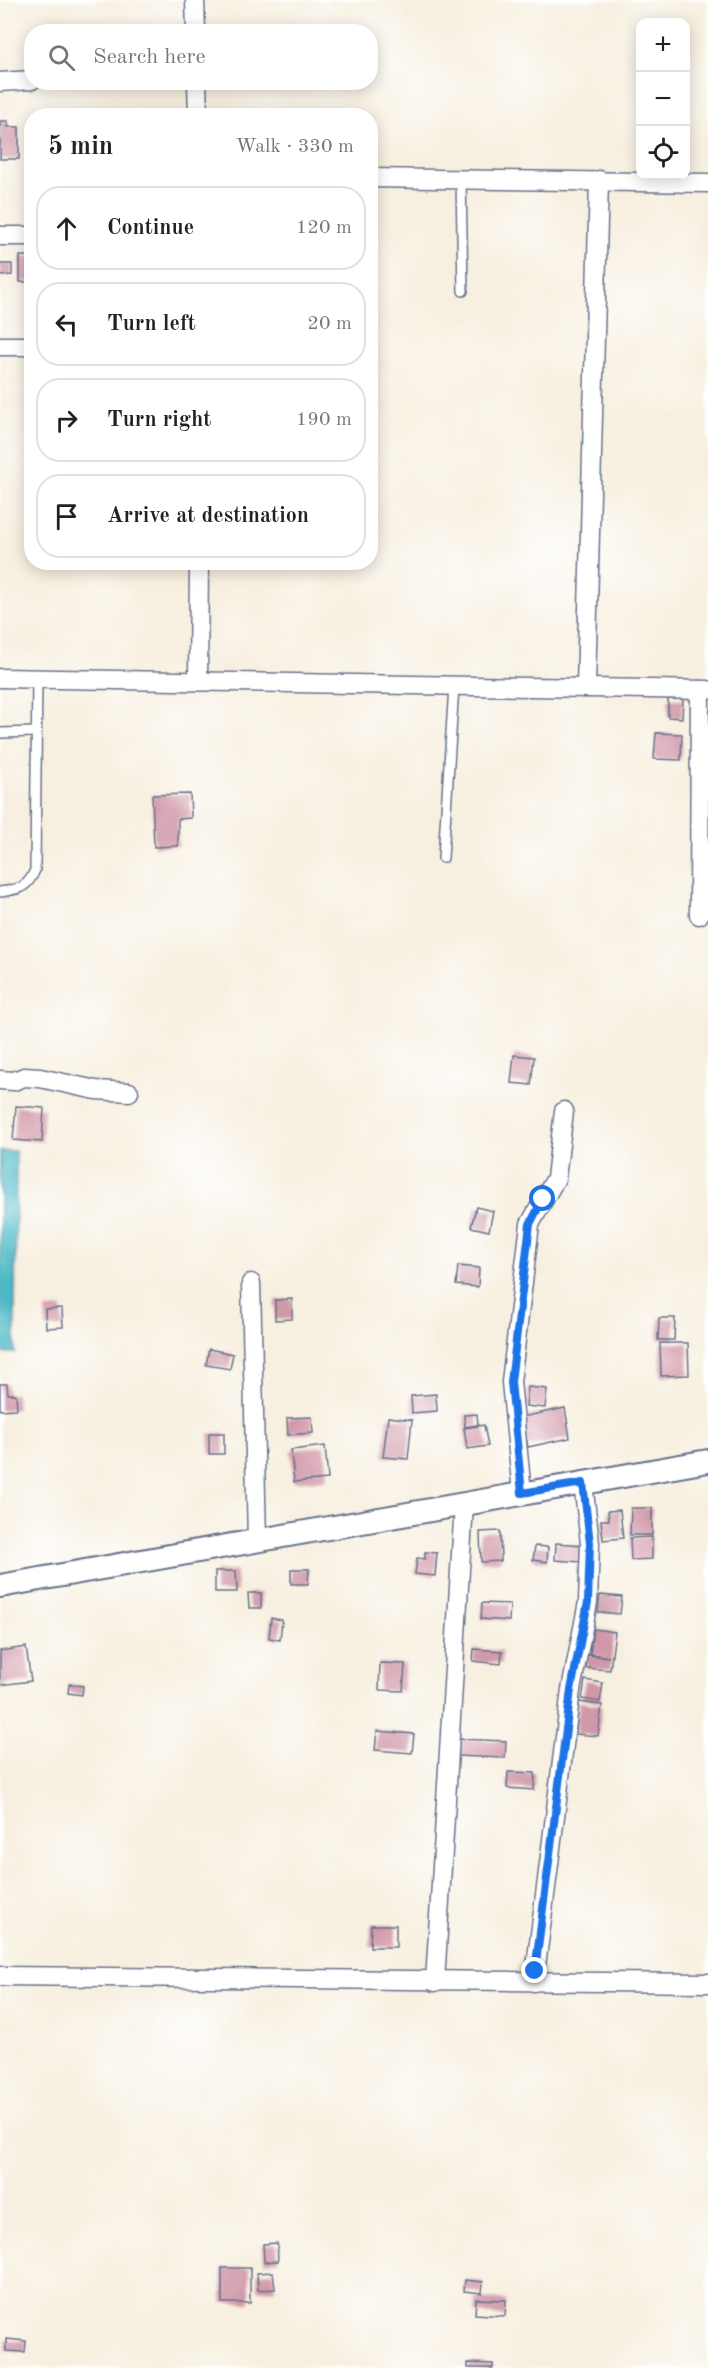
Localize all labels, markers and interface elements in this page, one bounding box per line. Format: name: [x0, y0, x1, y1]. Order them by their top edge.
map controls: [636, 18, 690, 180]
button: +: [636, 18, 690, 72]
search box: [24, 24, 378, 90]
icon: search: [45, 41, 78, 74]
text: Search here: [93, 46, 206, 68]
button: −: [636, 72, 690, 126]
button: locate: [636, 126, 690, 180]
text: 5 min: [48, 134, 113, 160]
text: Walk · 330 m: [235, 137, 354, 157]
icon: ahead: [50, 212, 83, 245]
text: Continue: [107, 217, 194, 239]
text: 120 m: [296, 218, 352, 238]
icon: left: [50, 308, 83, 341]
text: Turn left: [107, 313, 196, 335]
text: 20 m: [307, 314, 352, 334]
icon: right: [50, 404, 83, 437]
text: Turn right: [107, 409, 211, 431]
text: 190 m: [296, 410, 352, 430]
icon: arrive: [50, 500, 83, 533]
text: Arrive at destination: [107, 505, 309, 527]
route start: [529, 1185, 555, 1211]
route end: [521, 1957, 547, 1983]

